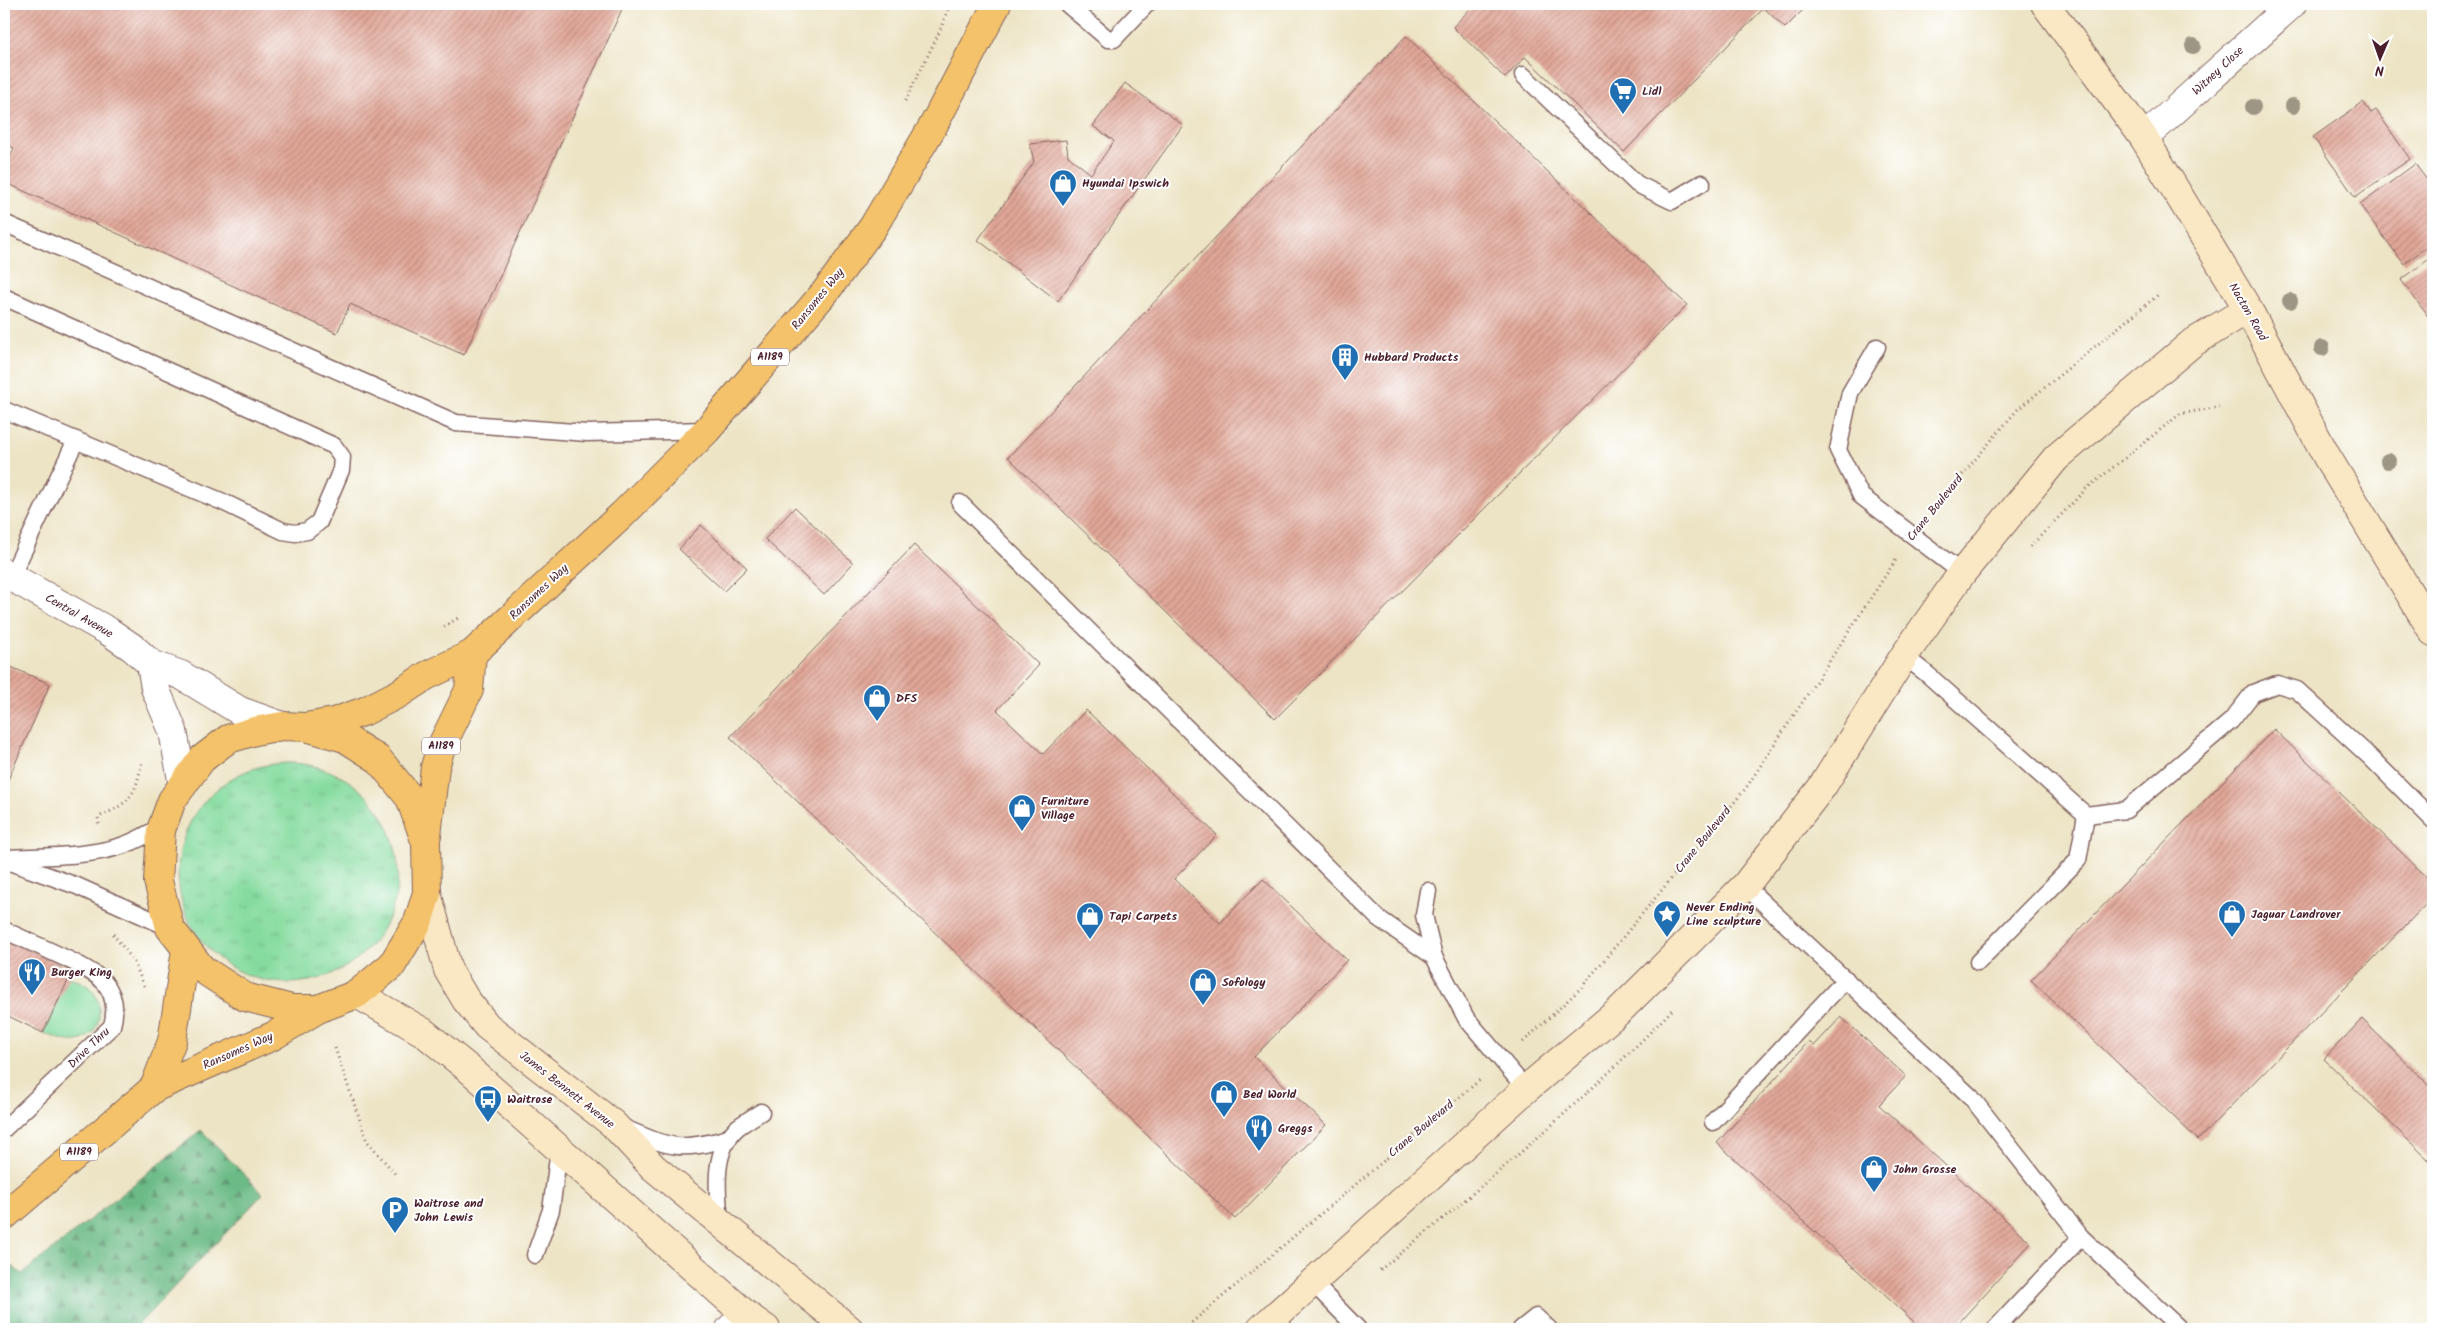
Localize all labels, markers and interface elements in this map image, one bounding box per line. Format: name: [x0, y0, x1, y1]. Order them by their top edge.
north arrow: [2354, 32, 2404, 82]
street label: Witney Close: [2188, 41, 2249, 100]
text: N: [2375, 59, 2384, 81]
supermarket icon: Lidl: [1608, 76, 1638, 115]
place label: Lidl: [1642, 82, 1662, 101]
shop icon: Hyundai Ipswich: [1048, 168, 1078, 207]
place label: Hyundai Ipswich: [1082, 174, 1169, 193]
street label: Ransomes Way: [787, 264, 849, 334]
street label: Nacton Road: [2224, 279, 2273, 346]
building icon: Hubbard Products: [1330, 342, 1360, 381]
road number: A1189: [751, 348, 789, 366]
place label: Hubbard Products: [1364, 348, 1459, 367]
street label: Crane Boulevard: [1902, 470, 1969, 546]
street label: Ransomes Way: [505, 559, 573, 625]
street label: Central Avenue: [41, 589, 117, 644]
shop icon: DFS: [862, 683, 892, 722]
place label: DFS: [896, 689, 917, 708]
road number: A1189: [422, 738, 460, 754]
place label: Furniture Village: [1041, 792, 1089, 825]
shop icon: Furniture Village: [1007, 793, 1037, 832]
street label: Crane Boulevard: [1670, 802, 1737, 878]
place label: Never Ending Line sculpture: [1686, 898, 1761, 931]
place icon: Never Ending Line sculpture: [1652, 899, 1682, 938]
shop icon: Jaguar Landrover: [2217, 899, 2247, 938]
shop icon: Tapi Carpets: [1075, 901, 1105, 940]
place label: Jaguar Landrover: [2251, 905, 2341, 924]
place label: Tapi Carpets: [1109, 907, 1177, 926]
restaurant icon: Burger King: [17, 957, 47, 996]
place label: Burger King: [51, 963, 112, 982]
shop icon: Sofology: [1188, 967, 1218, 1006]
place label: Sofology: [1222, 973, 1266, 992]
street label: Drive Thru: [64, 1023, 115, 1073]
street label: Ransomes Way: [200, 1027, 276, 1075]
street label: James Bennett Avenue: [515, 1047, 619, 1134]
shop icon: Bed World: [1209, 1079, 1239, 1118]
bus stop icon: Waitrose: [473, 1084, 503, 1123]
place label: Bed World: [1243, 1085, 1297, 1104]
place label: Waitrose: [507, 1090, 552, 1109]
street label: Crane Boulevard: [1384, 1095, 1459, 1162]
restaurant icon: Greggs: [1244, 1113, 1274, 1152]
place label: Greggs: [1278, 1119, 1313, 1138]
road number: A1189: [60, 1144, 98, 1160]
shop icon: John Grosse: [1859, 1154, 1889, 1193]
place label: John Grosse: [1893, 1160, 1957, 1179]
place label: Waitrose and John Lewis: [414, 1194, 484, 1227]
parking icon: Waitrose and John Lewis: [380, 1195, 410, 1234]

